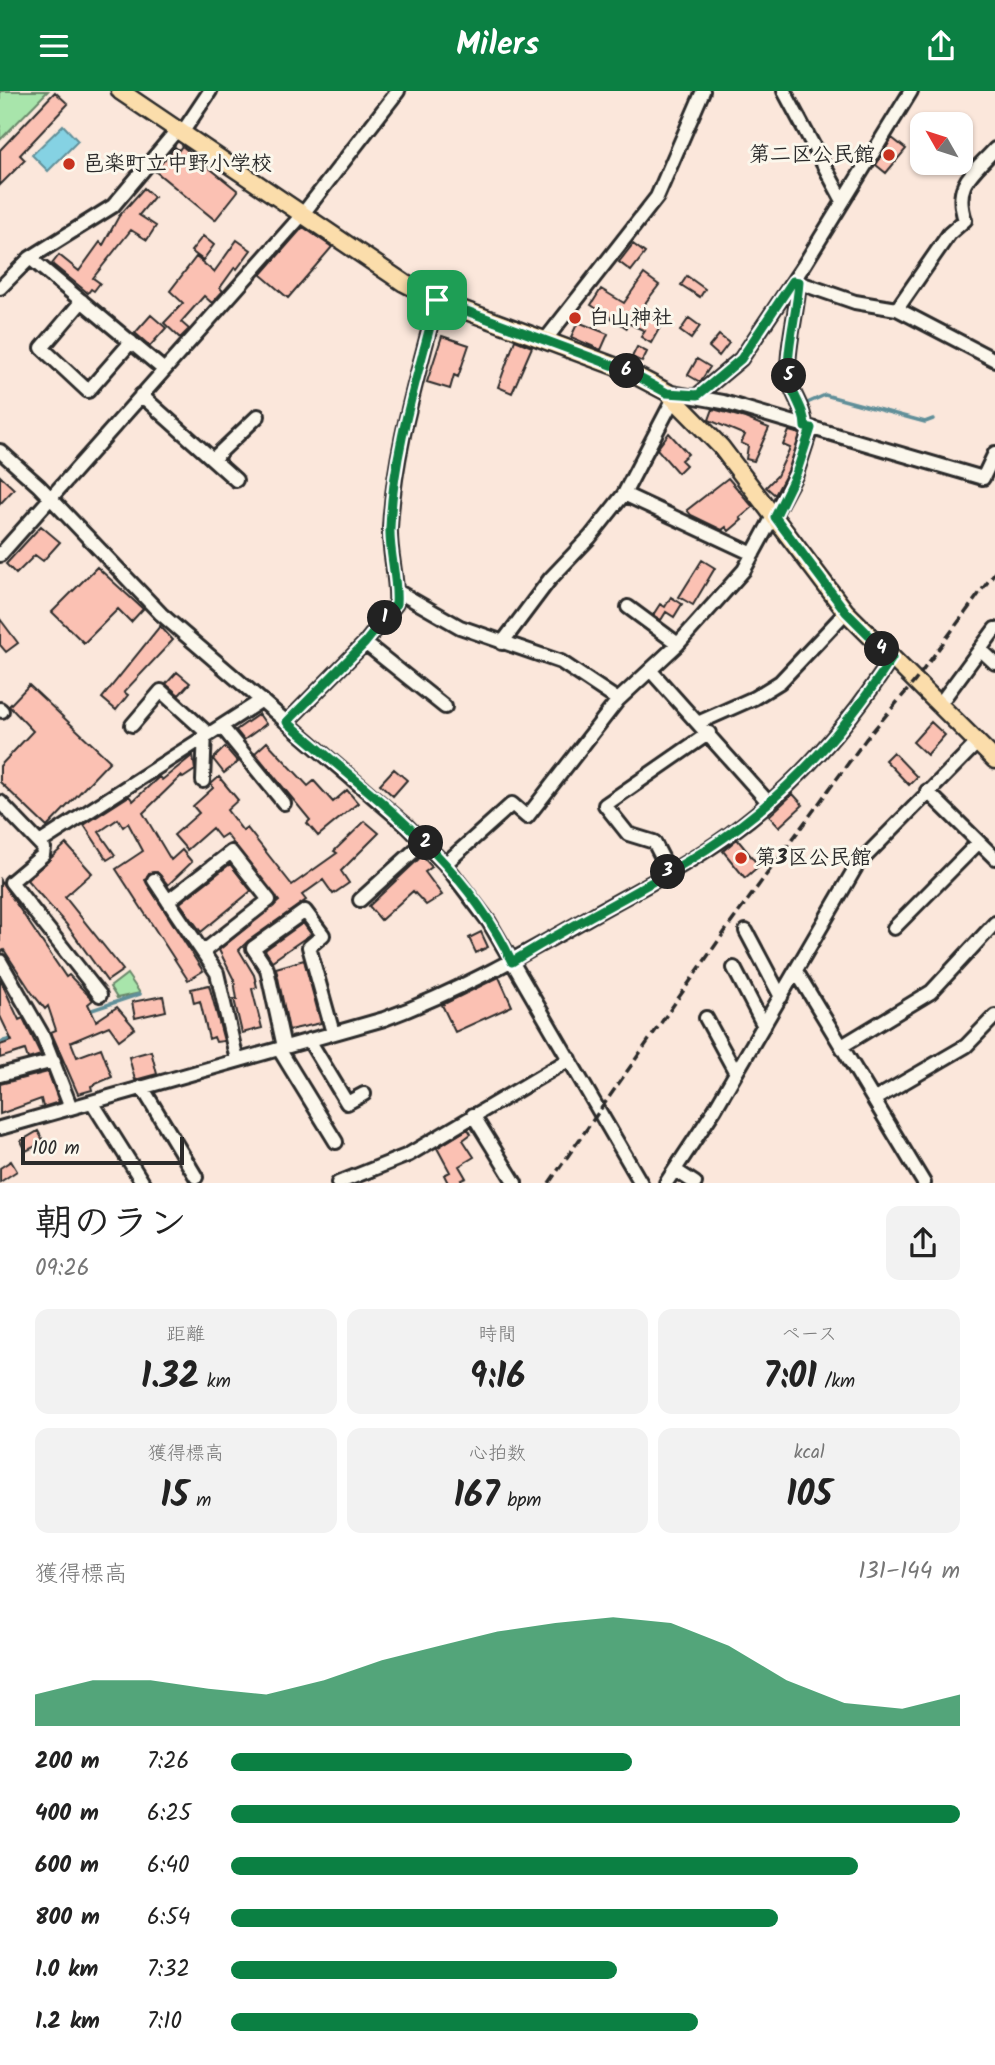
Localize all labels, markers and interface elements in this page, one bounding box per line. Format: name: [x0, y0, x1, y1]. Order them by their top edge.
text: Milers: [456, 20, 539, 71]
icon: menu: [35, 27, 73, 65]
icon: share: [922, 27, 960, 65]
north arrow: [910, 112, 973, 175]
map controls: [910, 112, 973, 175]
place label: 第二区公民館: [749, 139, 875, 172]
marker: 第二区公民館: [881, 147, 897, 163]
place label: 邑楽町立中野小学校: [83, 148, 272, 181]
marker: 邑楽町立中野小学校: [61, 156, 77, 172]
pin: [407, 270, 467, 330]
icon: arrive: [418, 281, 456, 319]
place label: 白山神社: [589, 302, 673, 335]
marker: 白山神社: [567, 310, 583, 326]
pin: 6: [610, 353, 644, 389]
text: 6: [621, 355, 632, 385]
pin: 5: [772, 359, 806, 393]
text: 5: [784, 360, 793, 390]
pin: 1: [368, 601, 402, 635]
text: 1: [382, 602, 387, 632]
pin: 4: [864, 631, 900, 667]
text: 4: [876, 633, 887, 663]
pin: 2: [408, 825, 444, 861]
text: 2: [420, 827, 431, 857]
place label: 第3区公民館: [755, 842, 872, 875]
marker: 第3区公民館: [733, 850, 749, 866]
pin: 3: [650, 855, 686, 889]
text: 3: [662, 856, 673, 886]
scale bar: [21, 1134, 184, 1166]
text: 100 m: [32, 1134, 80, 1164]
text: 朝のラン: [35, 1195, 187, 1255]
button: share: [886, 1206, 960, 1280]
text: 09:26: [35, 1251, 90, 1287]
text: 距離: [167, 1320, 205, 1350]
text: 時間: [478, 1320, 517, 1350]
text: ペース: [781, 1320, 837, 1350]
text: 1.32: [141, 1350, 199, 1406]
text: 9:16: [470, 1350, 525, 1406]
text: 7:01: [763, 1350, 817, 1406]
text: km: [199, 1367, 231, 1397]
text: /km: [817, 1367, 855, 1397]
text: kcal: [794, 1438, 825, 1468]
text: 獲得標高: [148, 1439, 224, 1469]
text: 心拍数: [469, 1439, 526, 1469]
text: 105: [786, 1468, 832, 1524]
text: 15: [160, 1469, 189, 1525]
text: 167: [454, 1469, 500, 1525]
text: m: [189, 1486, 211, 1516]
text: bpm: [500, 1486, 541, 1516]
text: 131–144 m: [858, 1554, 960, 1590]
text: 獲得標高: [35, 1557, 127, 1593]
text: 200 m: [35, 1744, 100, 1780]
text: 7:26: [147, 1744, 189, 1780]
text: 400 m: [35, 1796, 99, 1832]
text: 6:25: [147, 1796, 191, 1832]
text: 600 m: [35, 1848, 99, 1884]
text: 6:40: [147, 1848, 190, 1884]
text: 800 m: [35, 1900, 100, 1936]
text: 6:54: [147, 1900, 190, 1936]
text: 1.0 km: [35, 1952, 98, 1988]
text: 7:32: [147, 1952, 190, 1988]
text: 1.2 km: [35, 2004, 100, 2040]
text: 7:10: [147, 2004, 182, 2040]

